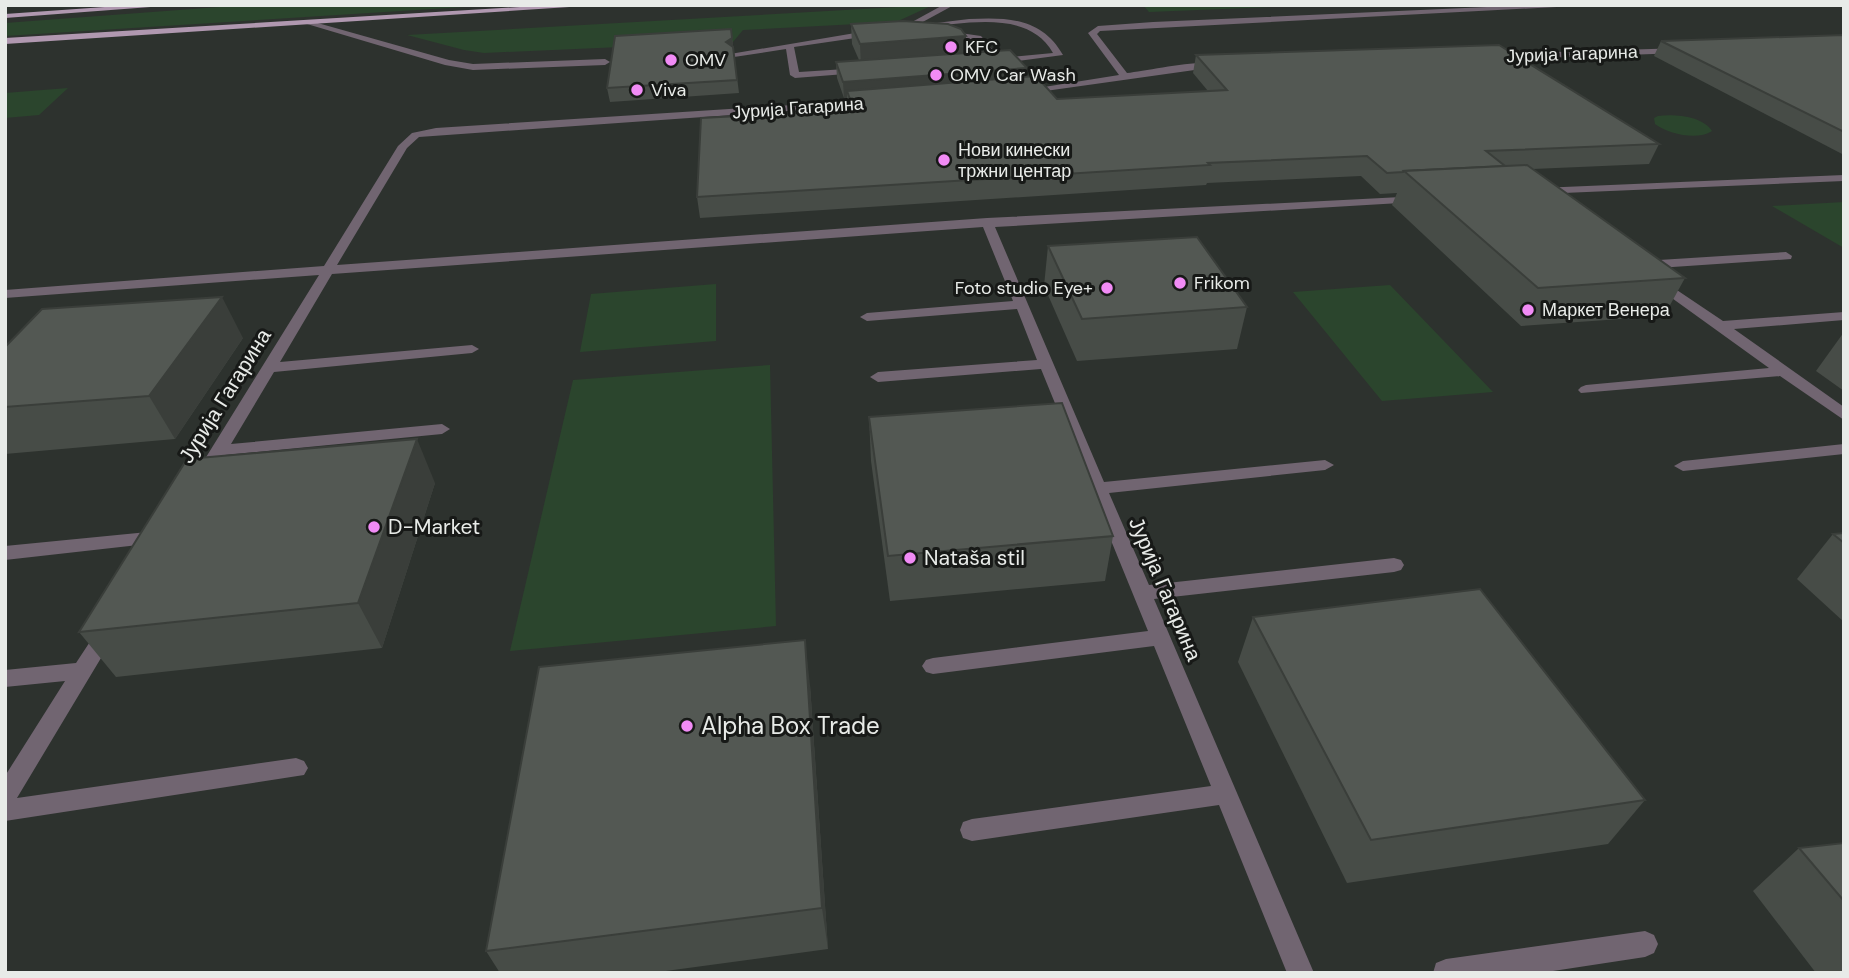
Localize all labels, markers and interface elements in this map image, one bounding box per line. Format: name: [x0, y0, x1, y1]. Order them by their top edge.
place label: KFC: [965, 35, 998, 59]
marker: KFC: [943, 39, 959, 55]
street label: Јурија Гагарина: [1506, 40, 1639, 68]
place label: OMV: [685, 48, 726, 72]
marker: OMV: [663, 52, 679, 68]
place label: OMV Car Wash: [950, 63, 1076, 87]
marker: OMV Car Wash: [928, 67, 944, 83]
place label: Viva: [651, 78, 686, 102]
marker: Viva: [629, 82, 645, 98]
street label: Јурија Гагарина: [732, 91, 865, 125]
place label: Нови кинески тржни центар: [958, 138, 1071, 183]
marker: Нови кинески тржни центар: [936, 152, 952, 168]
place label: Frikom: [1194, 271, 1250, 295]
marker: Frikom: [1172, 275, 1188, 291]
place label: Foto studio Eye+: [955, 276, 1093, 300]
marker: Foto studio Eye+: [1099, 280, 1115, 296]
place label: Маркет Венера: [1542, 298, 1671, 322]
marker: Маркет Венера: [1520, 302, 1536, 318]
street label: Јурија Гагарина: [172, 323, 278, 469]
place label: D-Market: [388, 513, 480, 541]
street label: Јурија Гагарина: [1122, 513, 1208, 665]
marker: D-Market: [366, 519, 382, 535]
place label: Nataša stil: [924, 544, 1025, 572]
marker: Nataša stil: [902, 550, 918, 566]
place label: Alpha Box Trade: [701, 710, 880, 741]
marker: Alpha Box Trade: [679, 718, 695, 734]

